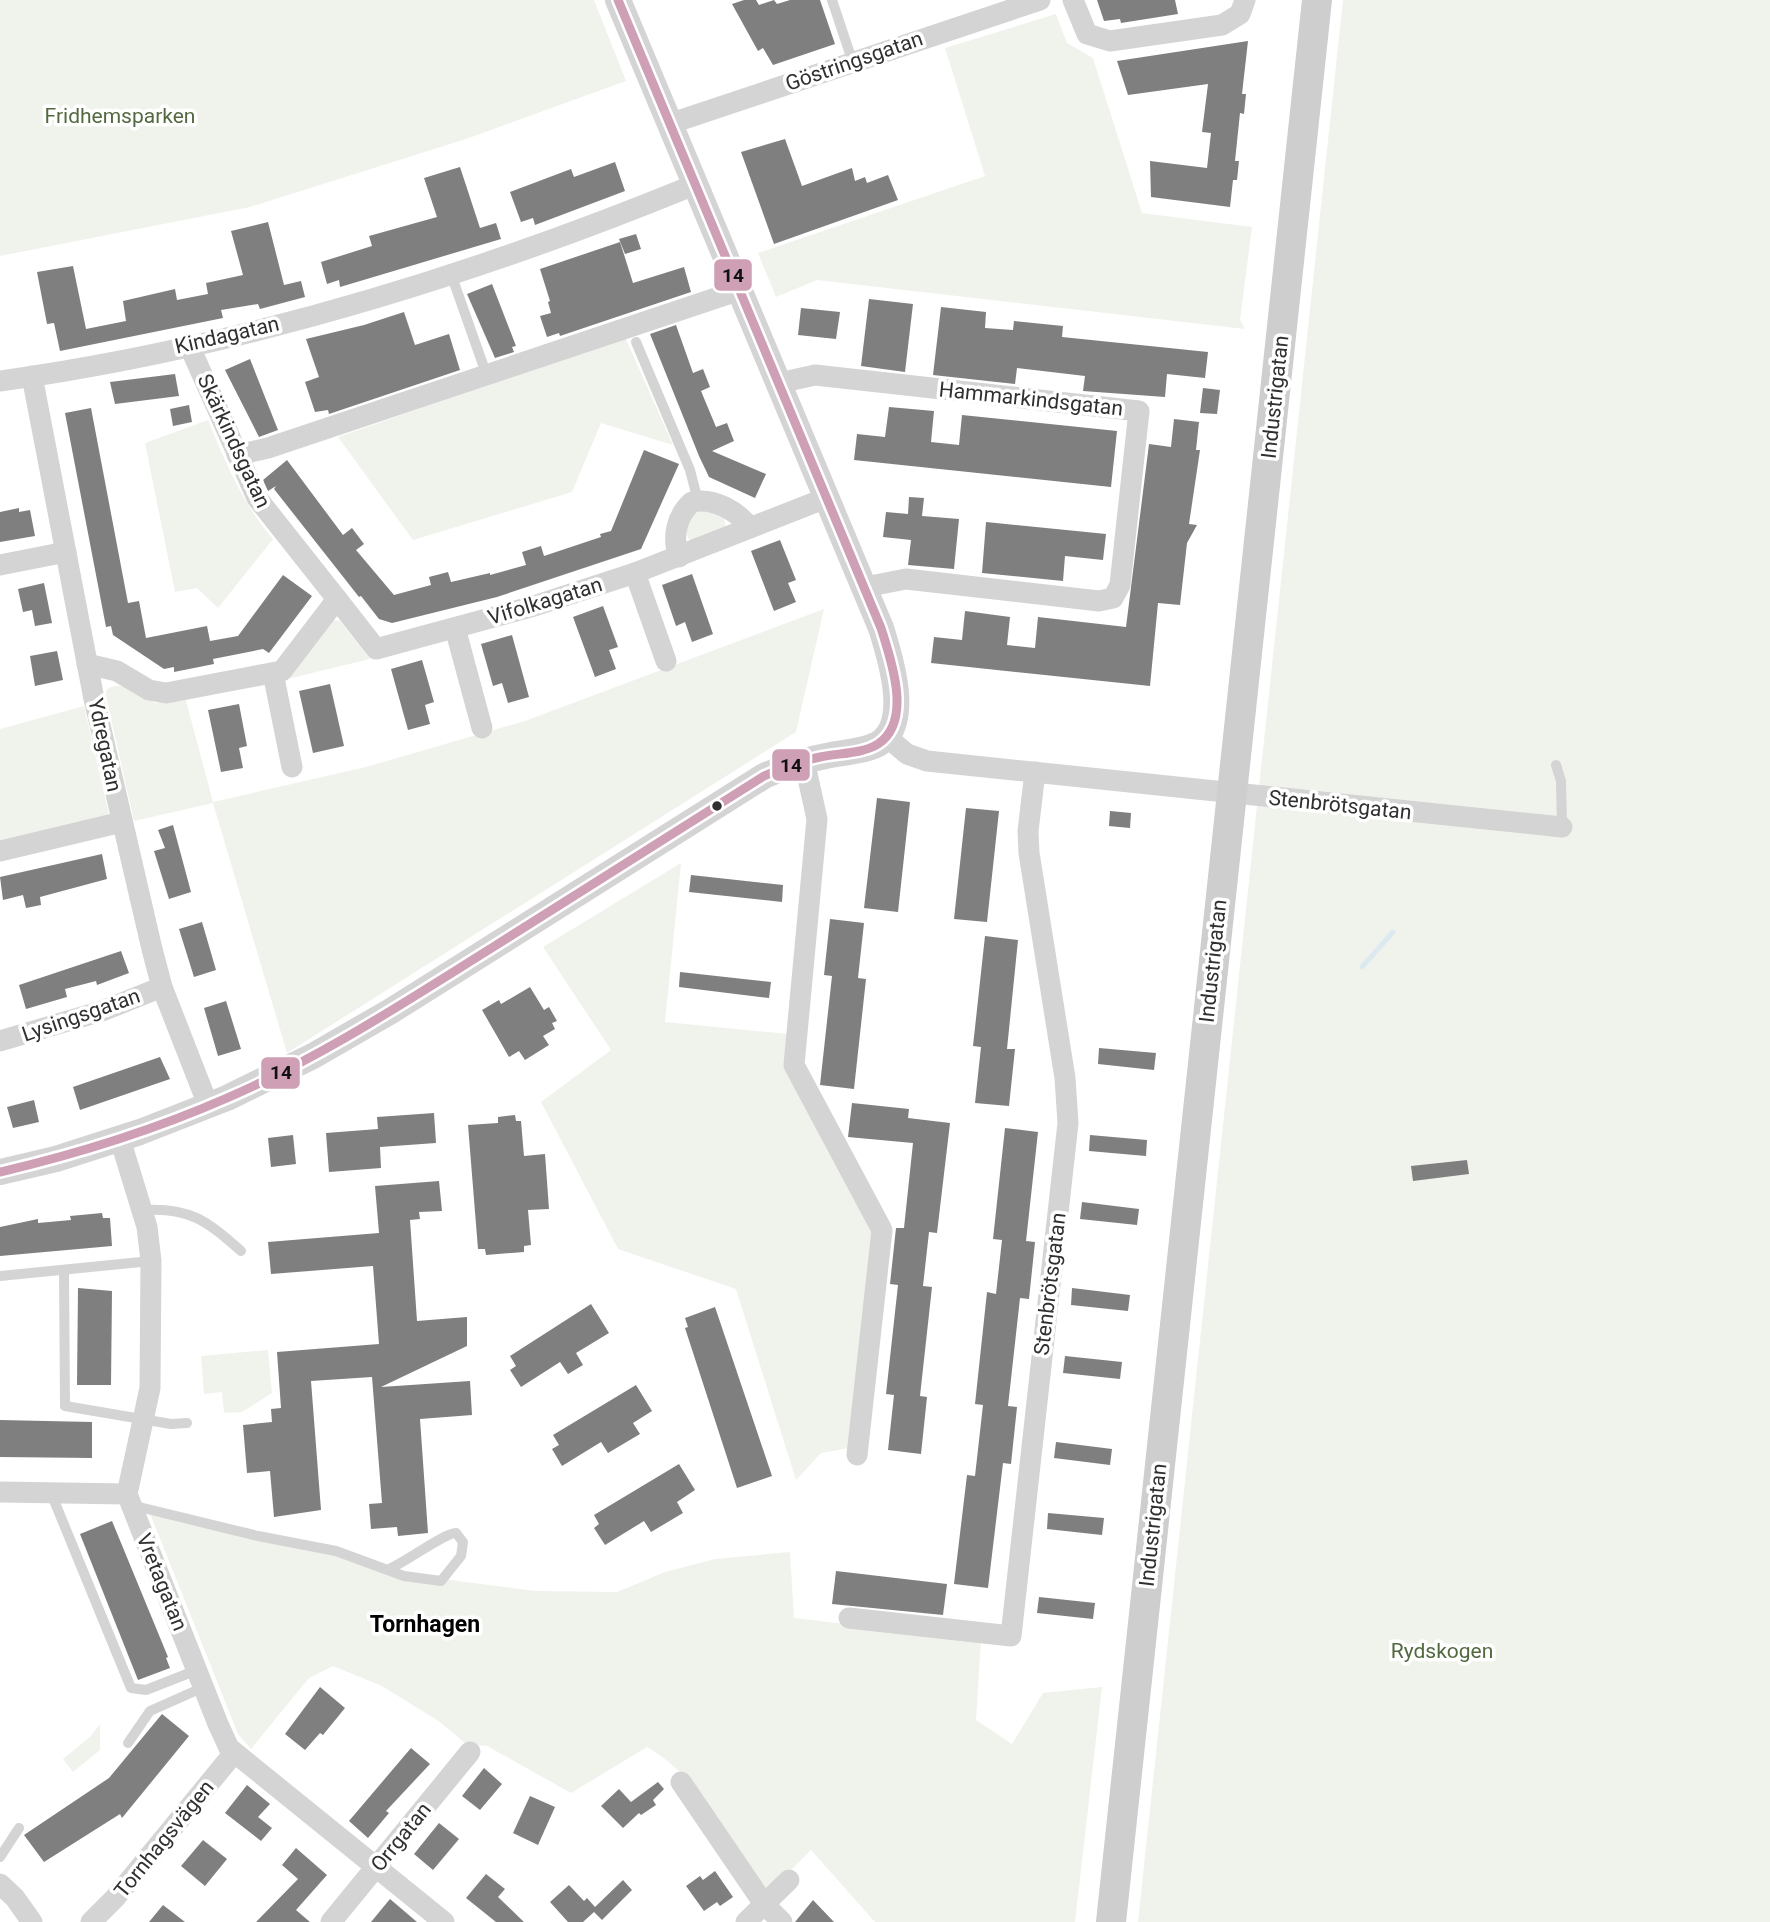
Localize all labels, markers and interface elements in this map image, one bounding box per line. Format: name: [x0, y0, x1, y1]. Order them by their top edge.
street label: Göstringsgatan: [782, 26, 926, 96]
park label: Fridhemsparken: [45, 104, 195, 128]
line badge: 14: [713, 258, 753, 292]
text: 14: [722, 264, 744, 287]
street label: Kindagatan: [173, 311, 281, 359]
street label: Industrigatan: [1257, 334, 1293, 460]
street label: Skärkindsgatan: [193, 370, 275, 512]
street label: Hammarkindsgatan: [938, 377, 1124, 421]
street label: Vifolkagatan: [485, 572, 605, 630]
street label: Ydregatan: [83, 696, 127, 794]
line badge: 14: [771, 748, 811, 782]
text: 14: [780, 754, 802, 777]
street label: Stenbrötsgatan: [1267, 786, 1413, 824]
unlabelled marker: [710, 799, 724, 813]
street label: Industrigatan: [1195, 898, 1231, 1024]
street label: Lysingsgatan: [19, 984, 143, 1046]
line badge: 14: [260, 1056, 301, 1090]
text: 14: [270, 1061, 292, 1084]
street label: Stenbrötsgatan: [1029, 1211, 1071, 1357]
street label: Industrigatan: [1135, 1462, 1171, 1588]
street label: Vretagatan: [132, 1530, 192, 1634]
district label: Tornhagen: [370, 1611, 480, 1638]
park label: Rydskogen: [1391, 1639, 1493, 1663]
street label: Tornhagsvägen: [109, 1776, 219, 1902]
street label: Orrgatan: [366, 1798, 436, 1876]

